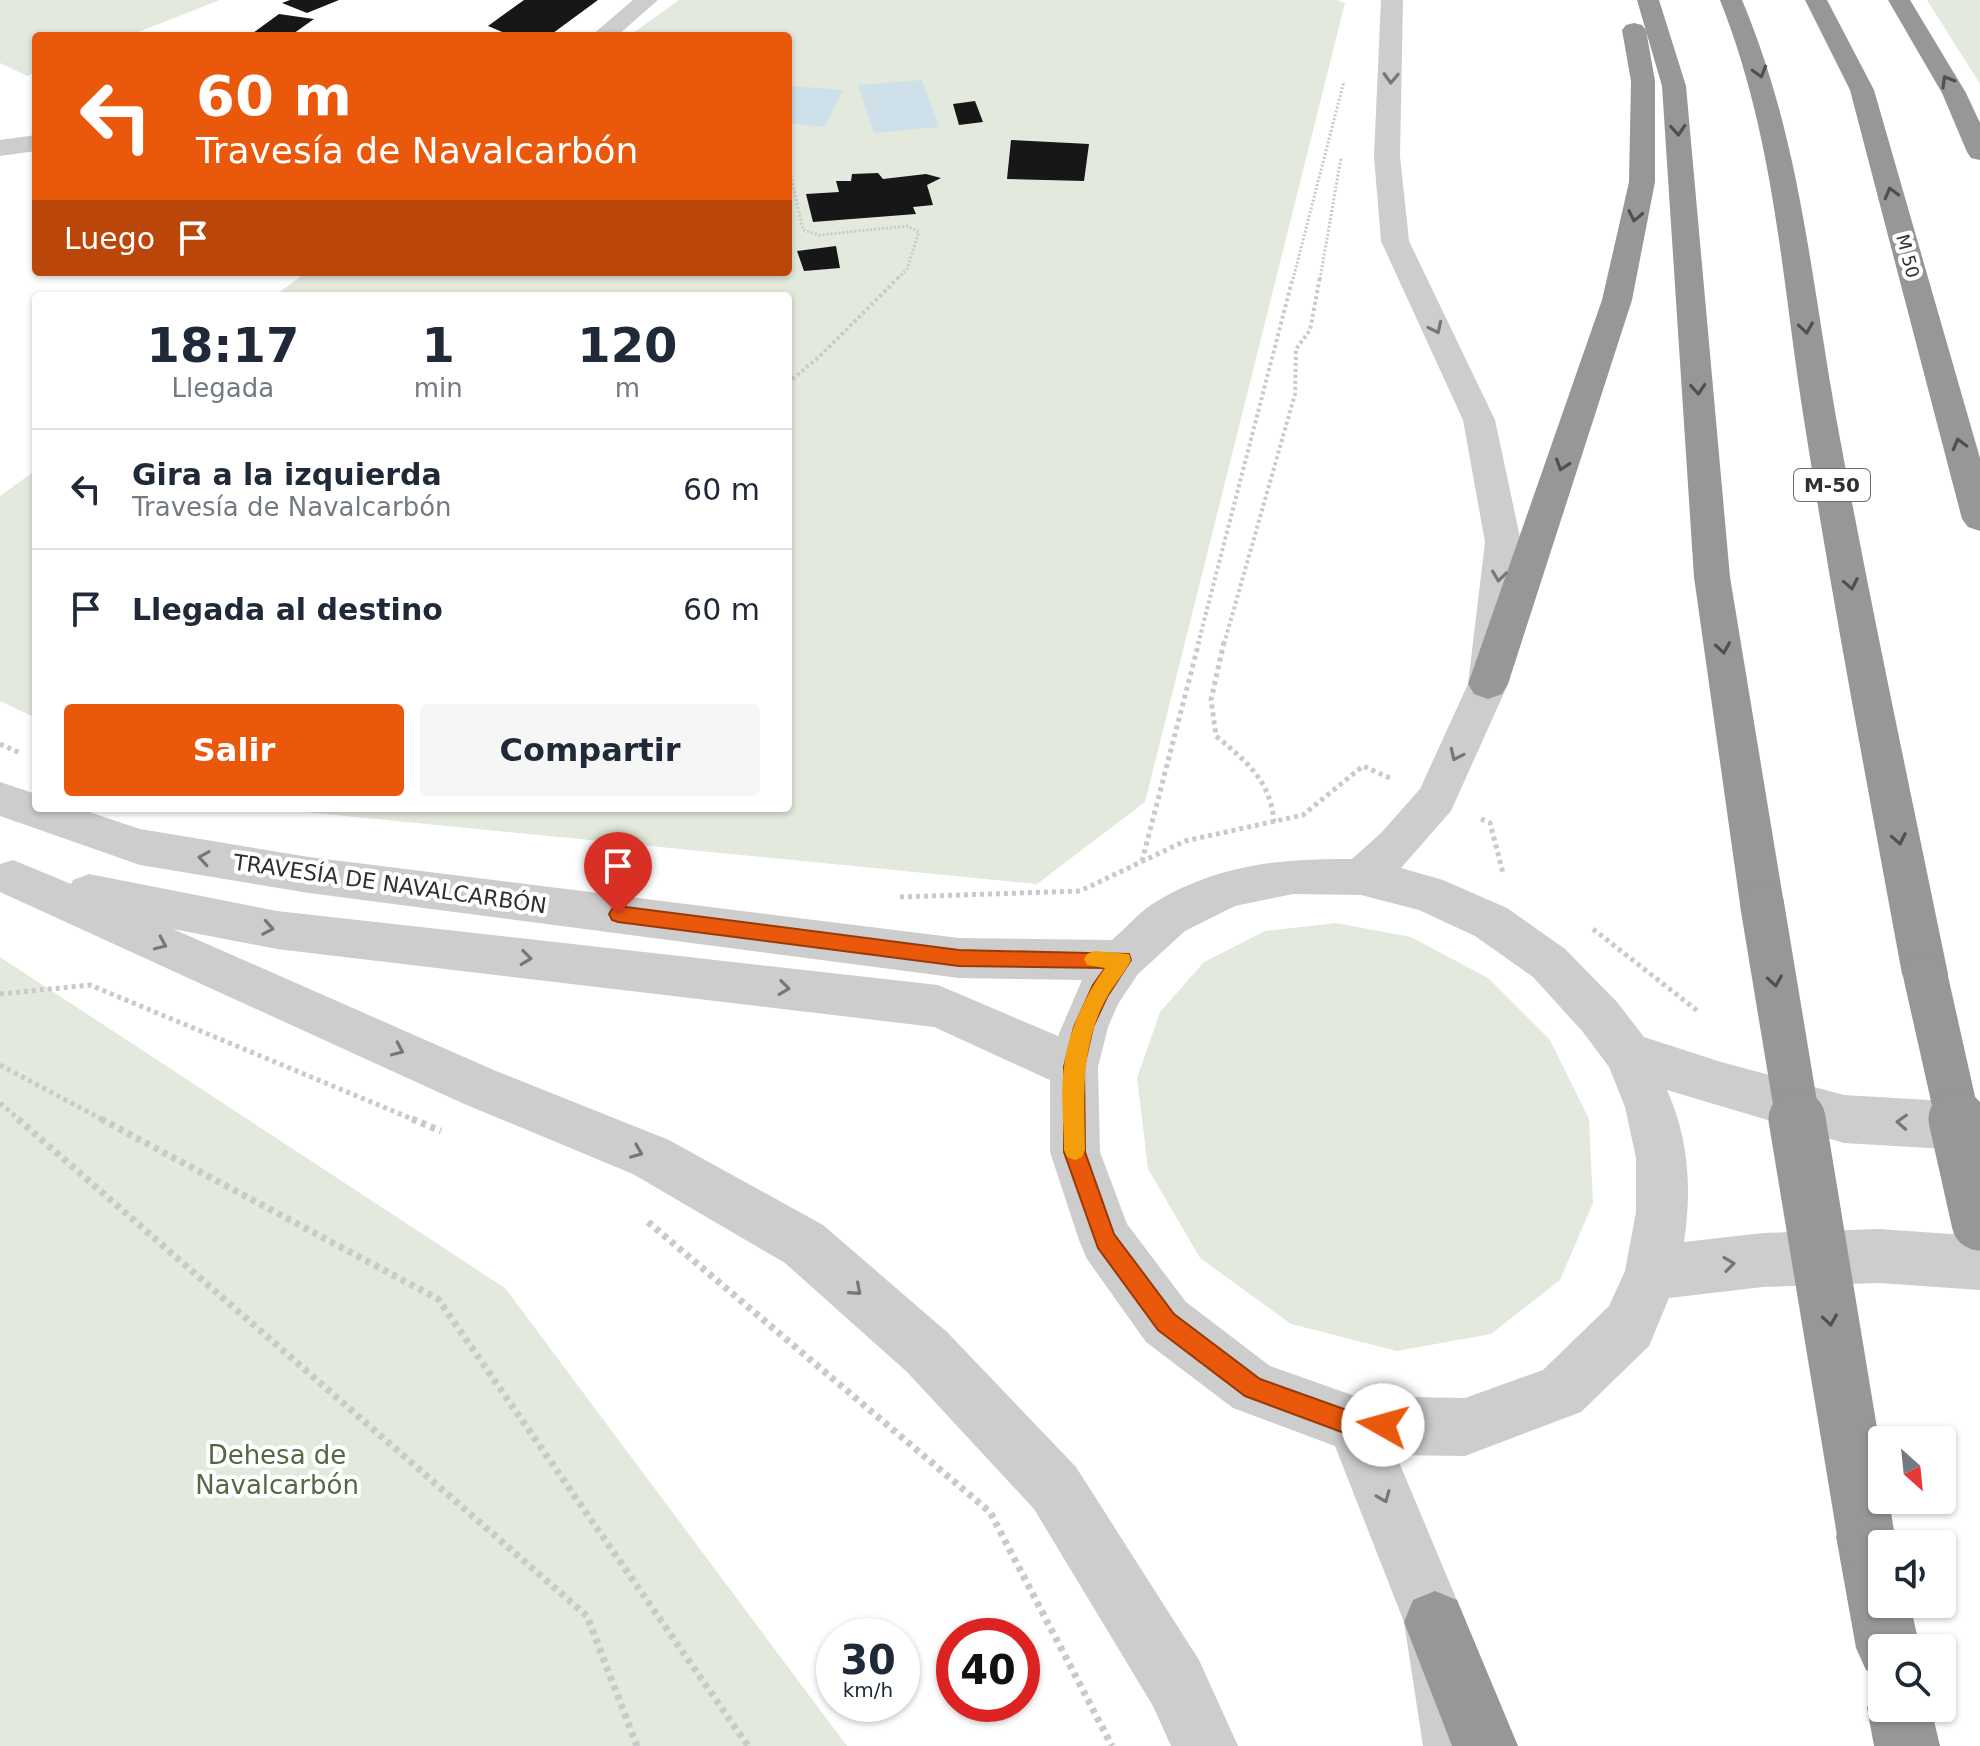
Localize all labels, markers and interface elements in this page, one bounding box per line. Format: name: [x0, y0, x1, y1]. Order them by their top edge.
text: 60 m: [196, 63, 352, 128]
icon: left: [64, 64, 168, 168]
one-way arrow: [1751, 65, 1767, 79]
one-way arrow: [1382, 72, 1399, 85]
one-way arrow: [1941, 75, 1957, 90]
one-way arrow: [1669, 124, 1686, 137]
text: Travesía de Navalcarbón: [196, 130, 638, 171]
one-way arrow: [1883, 187, 1900, 201]
one-way arrow: [1627, 209, 1644, 223]
icon: arrive: [171, 216, 215, 260]
text: Luego: [64, 221, 155, 256]
street label: M 50: [1892, 232, 1924, 280]
text: 18:17: [146, 317, 299, 373]
text: 1: [422, 317, 455, 373]
text: 120: [577, 317, 677, 373]
one-way arrow: [1426, 320, 1442, 335]
one-way arrow: [1797, 321, 1814, 335]
text: Llegada: [172, 373, 274, 403]
text: min: [414, 373, 463, 403]
text: m: [615, 373, 640, 403]
one-way arrow: [1689, 383, 1706, 396]
one-way arrow: [1952, 437, 1969, 451]
text: Gira a la izquierda: [132, 457, 442, 492]
one-way arrow: [1555, 458, 1571, 472]
icon: left: [64, 467, 108, 511]
road number: M-50: [1794, 469, 1870, 501]
text: 60 m: [683, 472, 760, 507]
text: Travesía de Navalcarbón: [132, 492, 452, 522]
one-way arrow: [1490, 570, 1507, 583]
one-way arrow: [1842, 576, 1859, 590]
icon: arrive: [64, 587, 108, 631]
text: Llegada al destino: [132, 592, 443, 627]
text: 60 m: [683, 592, 760, 627]
one-way arrow: [1714, 641, 1731, 655]
button: Salir: [64, 704, 404, 796]
button: Compartir: [420, 704, 760, 796]
one-way arrow: [1450, 747, 1466, 761]
pin: [584, 832, 652, 914]
one-way arrow: [1890, 832, 1907, 846]
icon: arrive: [596, 844, 640, 888]
street label: TRAVESÍA DE NAVALCARBÓN: [231, 849, 548, 918]
one-way arrow: [197, 850, 211, 867]
one-way arrow: [261, 918, 275, 935]
one-way arrow: [152, 935, 167, 951]
one-way arrow: [520, 950, 533, 967]
one-way arrow: [1766, 974, 1783, 987]
one-way arrow: [777, 979, 791, 996]
one-way arrow: [390, 1041, 404, 1057]
one-way arrow: [1895, 1114, 1908, 1131]
one-way arrow: [629, 1142, 643, 1158]
one-way arrow: [1723, 1255, 1736, 1272]
one-way arrow: [847, 1280, 862, 1294]
one-way arrow: [1821, 1313, 1838, 1327]
position arrow: [1341, 1383, 1425, 1467]
north arrow: [1868, 1426, 1956, 1514]
map controls: [1868, 1426, 1956, 1722]
park label: Dehesa de Navalcarbón: [195, 1440, 359, 1500]
one-way arrow: [1375, 1489, 1391, 1503]
button: sound: [1868, 1530, 1956, 1618]
speed limit sign: 40: [936, 1618, 1040, 1722]
button: search: [1868, 1634, 1956, 1722]
text: 30: [840, 1637, 896, 1683]
text: km/h: [843, 1678, 893, 1702]

